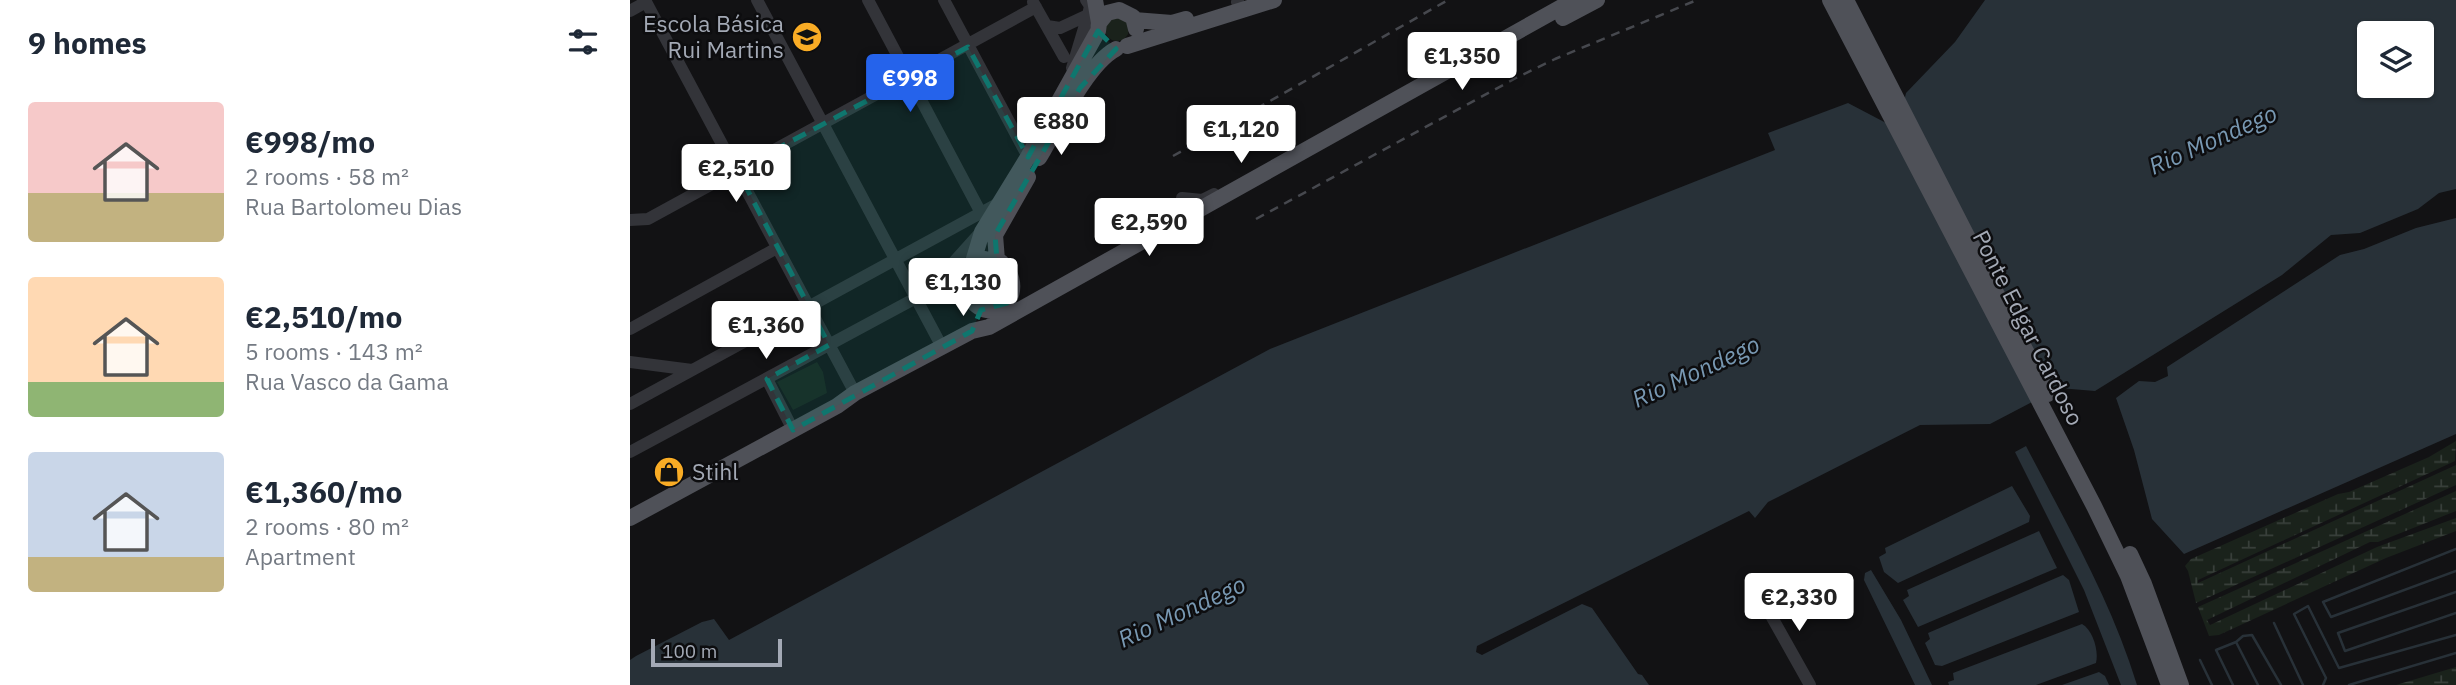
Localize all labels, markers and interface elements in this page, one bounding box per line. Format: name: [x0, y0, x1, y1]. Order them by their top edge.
place label: Escola Básica Rui Martins: [643, 8, 784, 64]
school or university icon: Escola Básica Rui Martins: [790, 20, 824, 54]
map controls: [2357, 21, 2434, 98]
button: layers: [2357, 21, 2434, 98]
text: 9 homes: [28, 23, 147, 62]
icon: filters: [564, 23, 602, 61]
pin: €1,350: [1405, 32, 1519, 92]
text: €1,350: [1424, 40, 1500, 70]
pin: €998: [869, 54, 951, 114]
text: €998: [882, 62, 938, 92]
pin: €880: [1020, 97, 1102, 157]
water label: Rio Mondego: [2143, 97, 2282, 182]
text: €880: [1033, 105, 1089, 135]
pin: €1,120: [1184, 106, 1298, 165]
text: €1,120: [1203, 113, 1279, 143]
text: €998/mo: [245, 122, 375, 161]
icon: home: [84, 130, 168, 214]
pin: €2,510: [679, 144, 793, 204]
text: €2,510: [698, 152, 774, 182]
text: 2 rooms · 58 m²: [245, 161, 409, 191]
text: Rua Bartolomeu Dias: [245, 191, 462, 221]
pin: €2,590: [1092, 198, 1206, 258]
text: €2,590: [1111, 206, 1187, 236]
street label: Ponte Edgar Cardoso: [1967, 225, 2091, 430]
pin: €1,130: [906, 258, 1020, 318]
text: €1,130: [925, 266, 1001, 296]
text: €2,510/mo: [245, 297, 402, 336]
pin: €1,360: [709, 302, 823, 361]
icon: home: [84, 305, 168, 389]
text: €1,360: [728, 309, 804, 339]
water label: Rio Mondego: [1627, 328, 1765, 415]
text: 5 rooms · 143 m²: [245, 336, 423, 366]
text: Rua Vasco da Gama: [245, 366, 449, 396]
shop icon: Stihl: [652, 455, 686, 489]
place label: Stihl: [692, 456, 739, 486]
text: €1,360/mo: [245, 472, 402, 511]
icon: home: [84, 480, 168, 564]
text: 2 rooms · 80 m²: [245, 511, 409, 541]
text: Apartment: [245, 541, 356, 571]
water label: Rio Mondego: [1113, 568, 1251, 655]
pin: €2,330: [1742, 574, 1856, 633]
text: €2,330: [1761, 581, 1837, 611]
scale bar: [651, 636, 782, 668]
text: 100 m: [662, 639, 717, 663]

